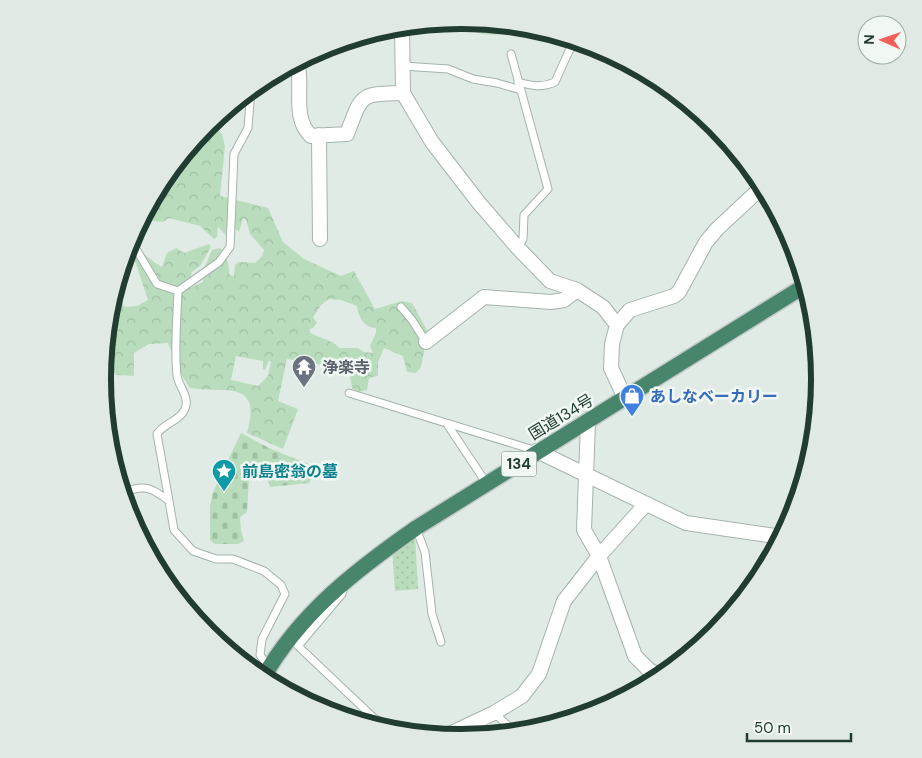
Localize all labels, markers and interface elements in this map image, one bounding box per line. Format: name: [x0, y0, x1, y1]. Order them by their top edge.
north arrow: [857, 15, 907, 65]
text: N: [860, 34, 878, 45]
temple icon: 浄楽寺: [291, 354, 317, 388]
place label: 浄楽寺: [322, 357, 370, 378]
shop icon: あしなベーカリー: [619, 383, 645, 417]
place label: あしなベーカリー: [650, 386, 778, 407]
street label: 国道134号: [525, 389, 597, 445]
road number: 134: [502, 452, 536, 476]
place icon: 前島密翁の墓: [211, 458, 237, 492]
place label: 前島密翁の墓: [242, 461, 338, 482]
scale bar: [747, 710, 851, 742]
text: 50 m: [754, 718, 791, 738]

